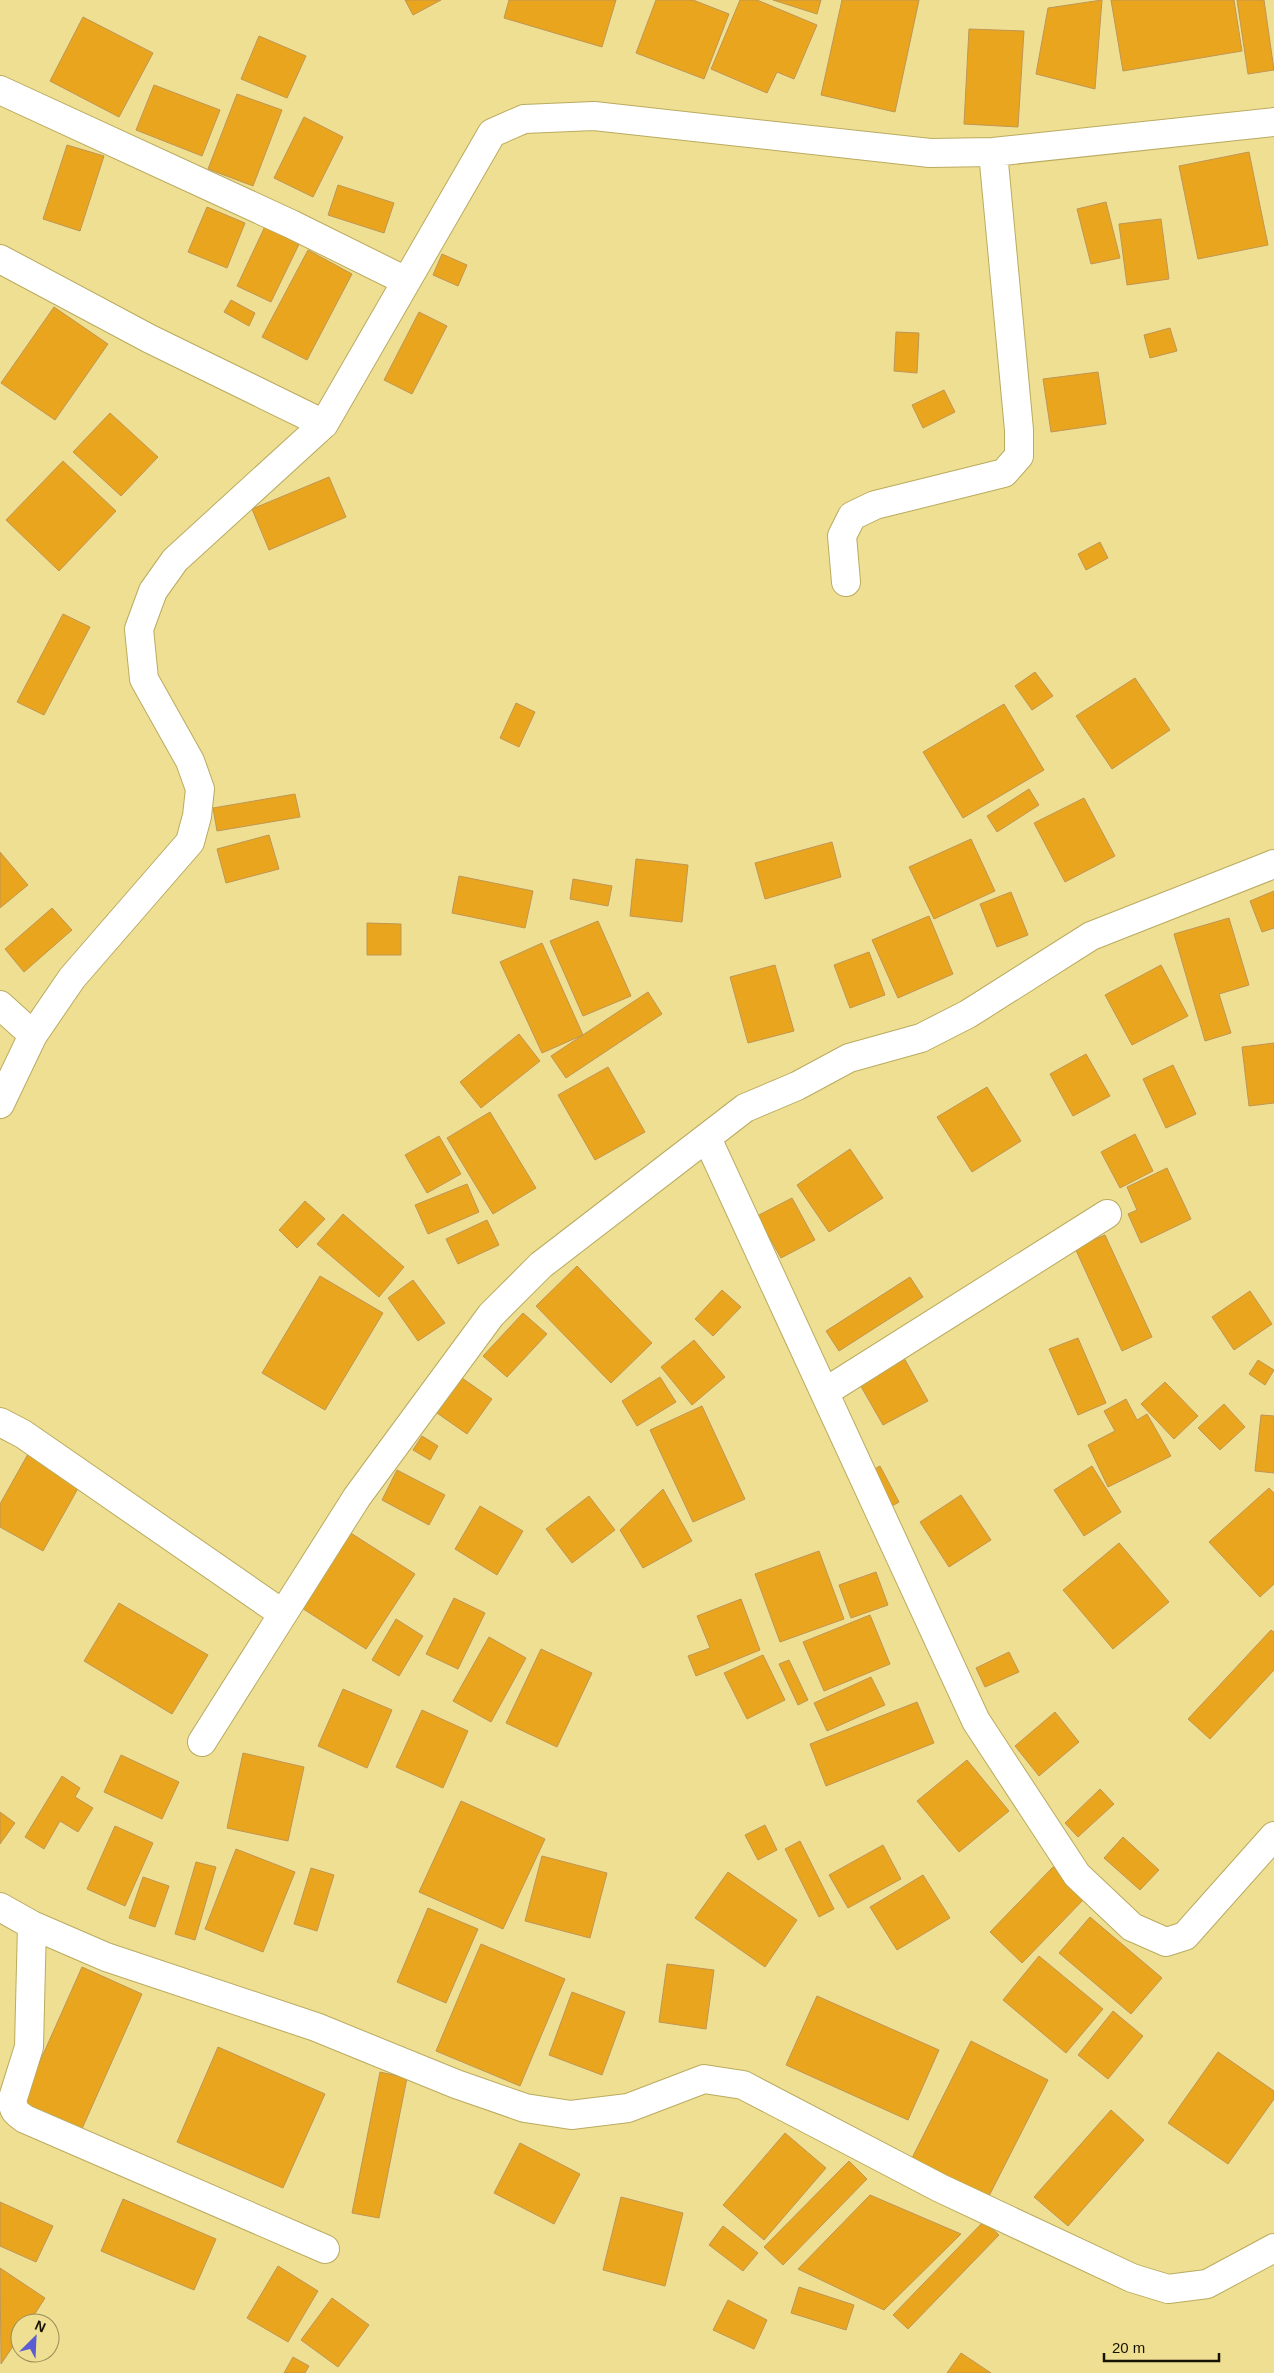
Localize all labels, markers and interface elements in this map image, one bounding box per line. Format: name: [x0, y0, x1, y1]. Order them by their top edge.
north arrow: [10, 2313, 60, 2363]
text: N: [32, 2317, 48, 2335]
scale bar: [1104, 2330, 1219, 2362]
text: 20 m: [1112, 2339, 1145, 2356]

